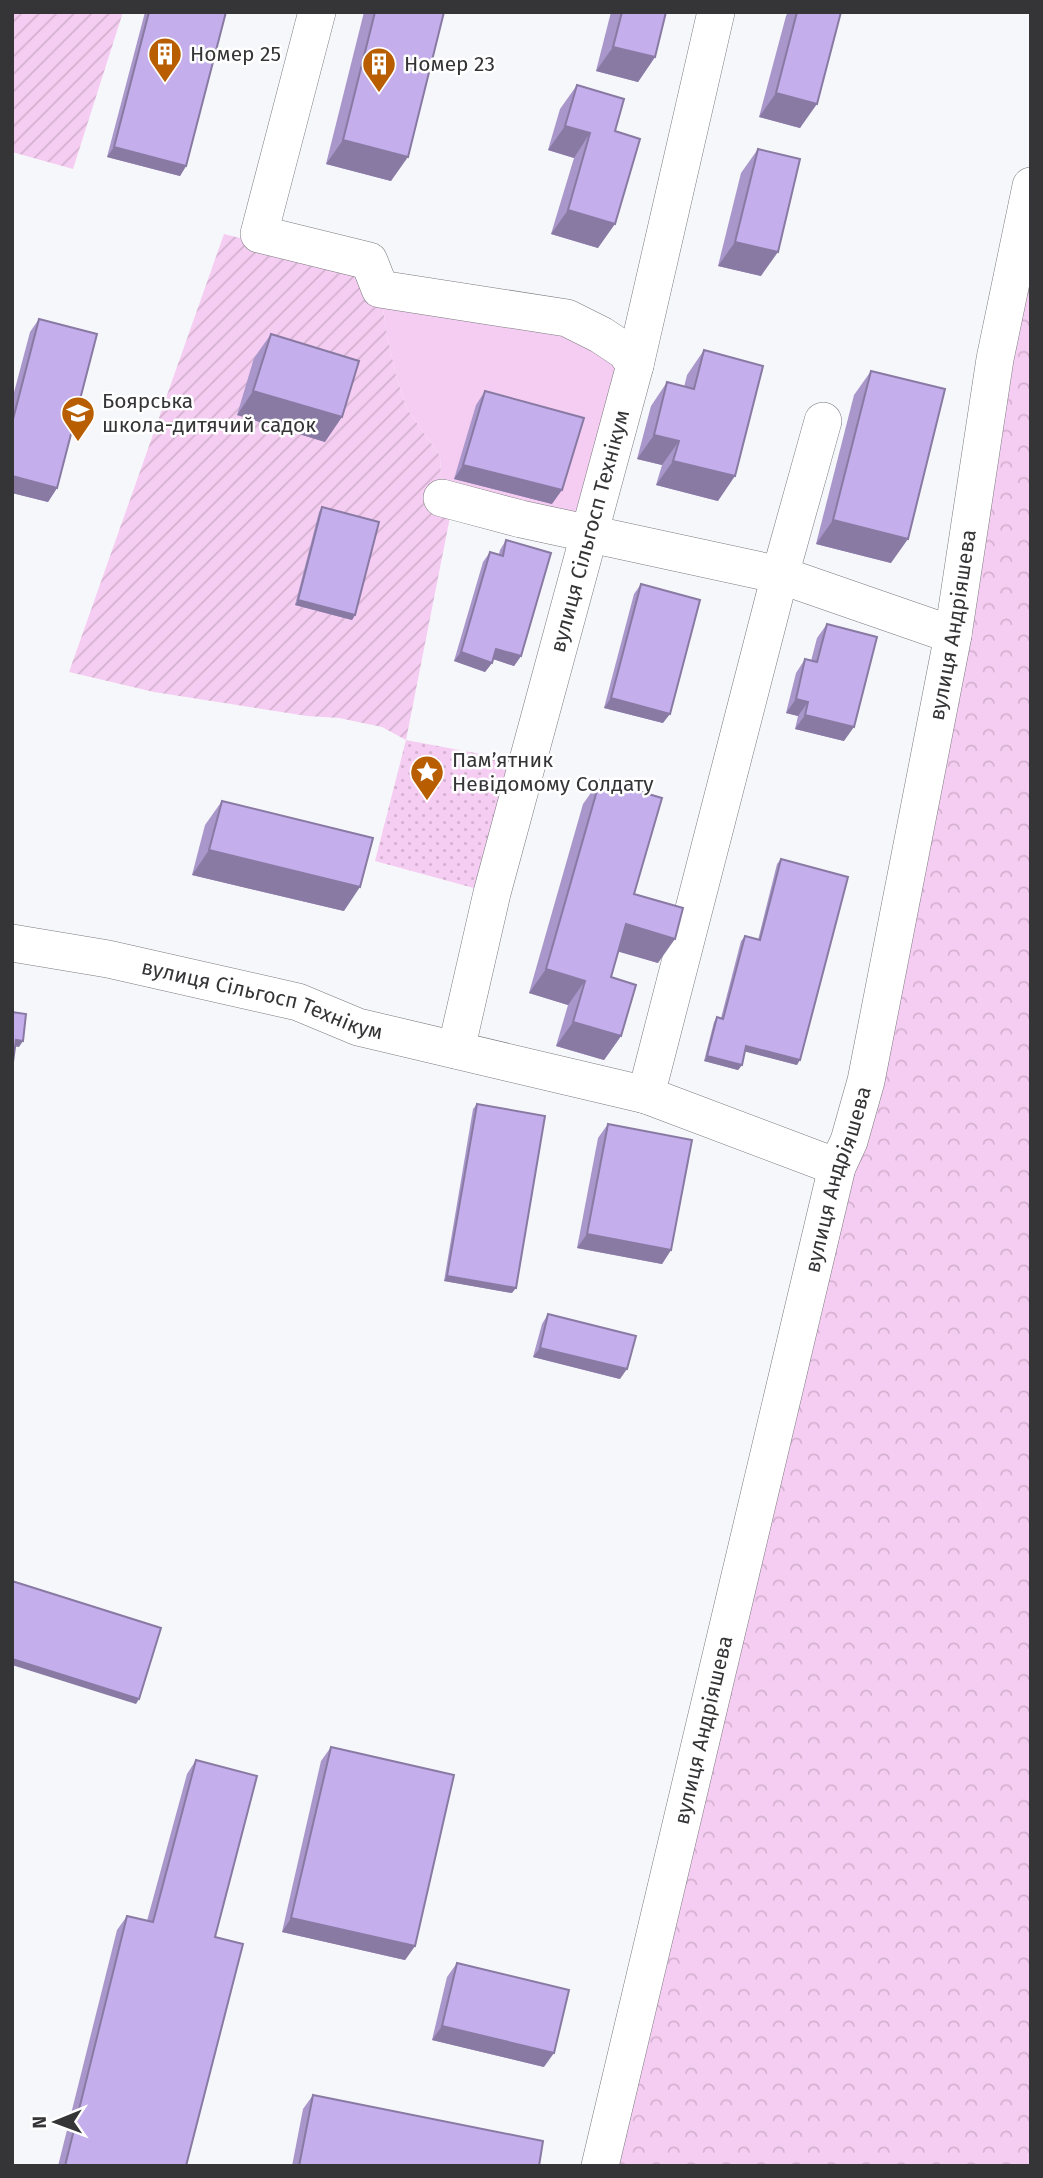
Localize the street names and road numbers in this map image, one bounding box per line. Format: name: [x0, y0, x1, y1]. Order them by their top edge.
street label: вулиця Сільгосп Технікум: [545, 407, 635, 655]
street label: вулиця Андріяшева: [924, 528, 982, 723]
street label: вулиця Сільгосп Технікум: [139, 954, 385, 1045]
street label: вулиця Андріяшева: [799, 1083, 877, 1275]
street label: вулиця Андріяшева: [668, 1633, 738, 1827]

